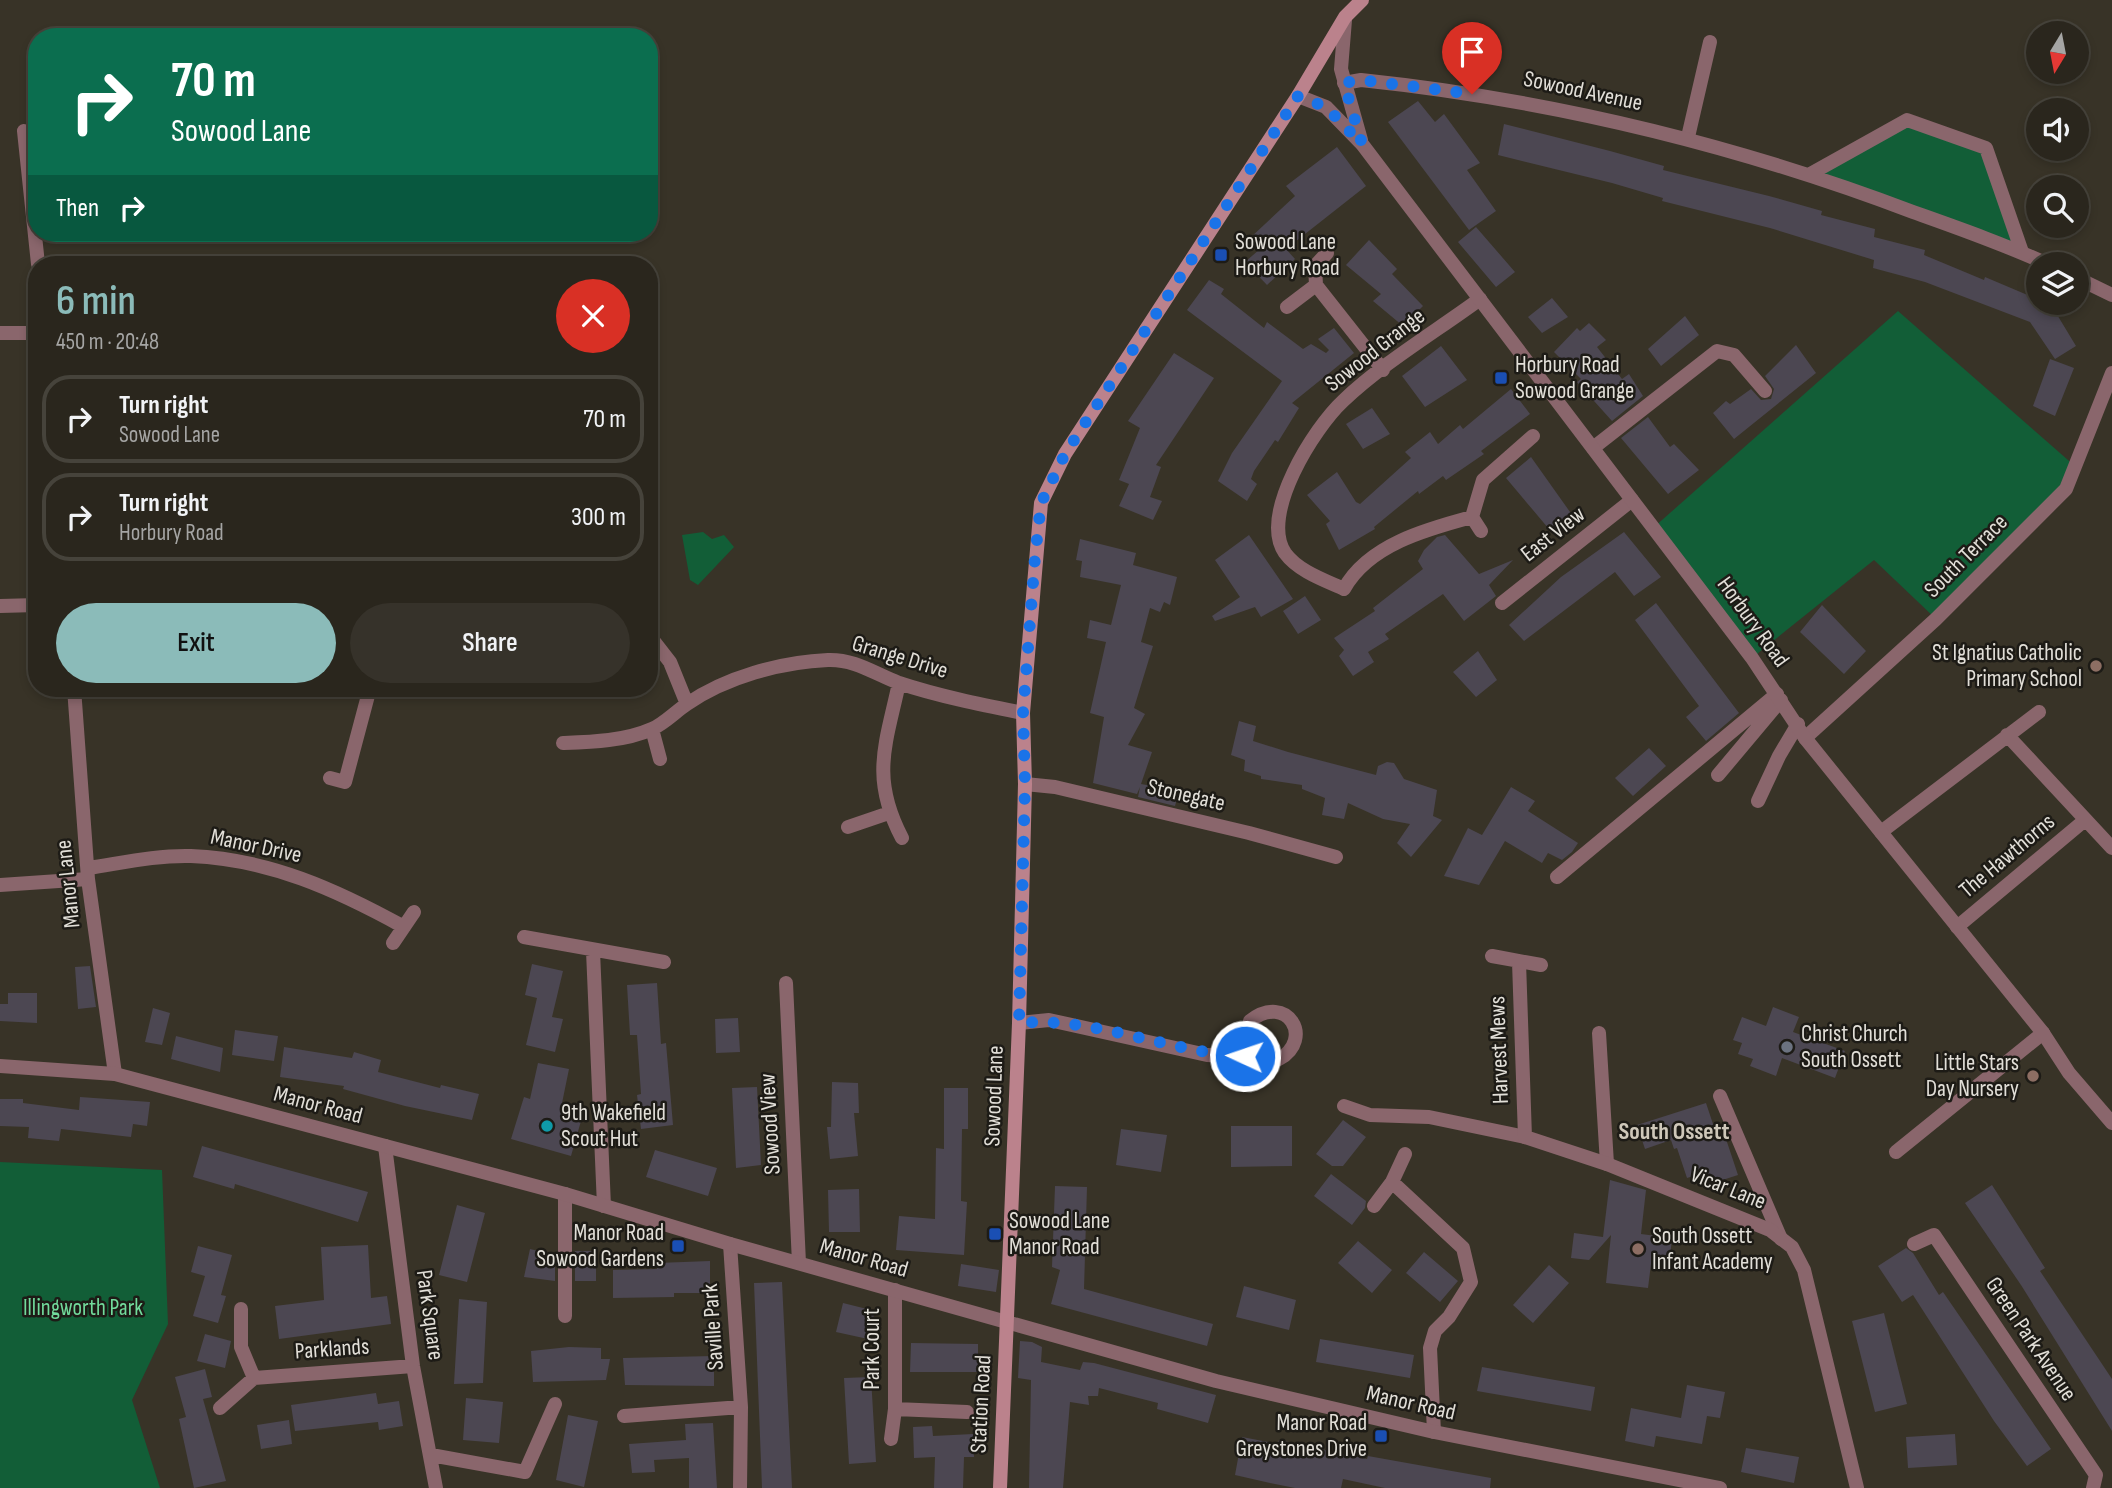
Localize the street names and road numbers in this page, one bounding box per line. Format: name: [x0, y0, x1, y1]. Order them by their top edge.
street label: Sowood Avenue: [1521, 65, 1645, 117]
street label: Sowood Grange: [1319, 302, 1431, 398]
street label: East View: [1515, 500, 1591, 568]
street label: South Terrace: [1918, 508, 2014, 604]
street label: Horbury Road: [1711, 571, 1795, 673]
street label: Grange Drive: [849, 629, 951, 685]
street label: Stonegate: [1144, 772, 1228, 818]
street label: The Hawthorns: [1953, 808, 2061, 904]
street label: Manor Drive: [208, 823, 304, 869]
street label: Manor Lane: [49, 838, 87, 930]
street label: Harvest Mews: [1483, 995, 1515, 1105]
street label: Sowood Lane: [978, 1045, 1010, 1147]
street label: Sowood View: [753, 1073, 787, 1175]
street label: Manor Road: [271, 1080, 365, 1130]
street label: Vicar Lane: [1686, 1160, 1770, 1216]
street label: Manor Road: [817, 1232, 911, 1284]
street label: Park Square: [410, 1268, 450, 1362]
street label: Green Park Avenue: [1979, 1272, 2083, 1406]
street label: Saville Park: [696, 1283, 730, 1371]
street label: Park Court: [858, 1308, 886, 1390]
street label: Parklands: [294, 1332, 370, 1366]
street label: Station Road: [964, 1354, 998, 1454]
street label: Manor Road: [1364, 1379, 1458, 1427]

